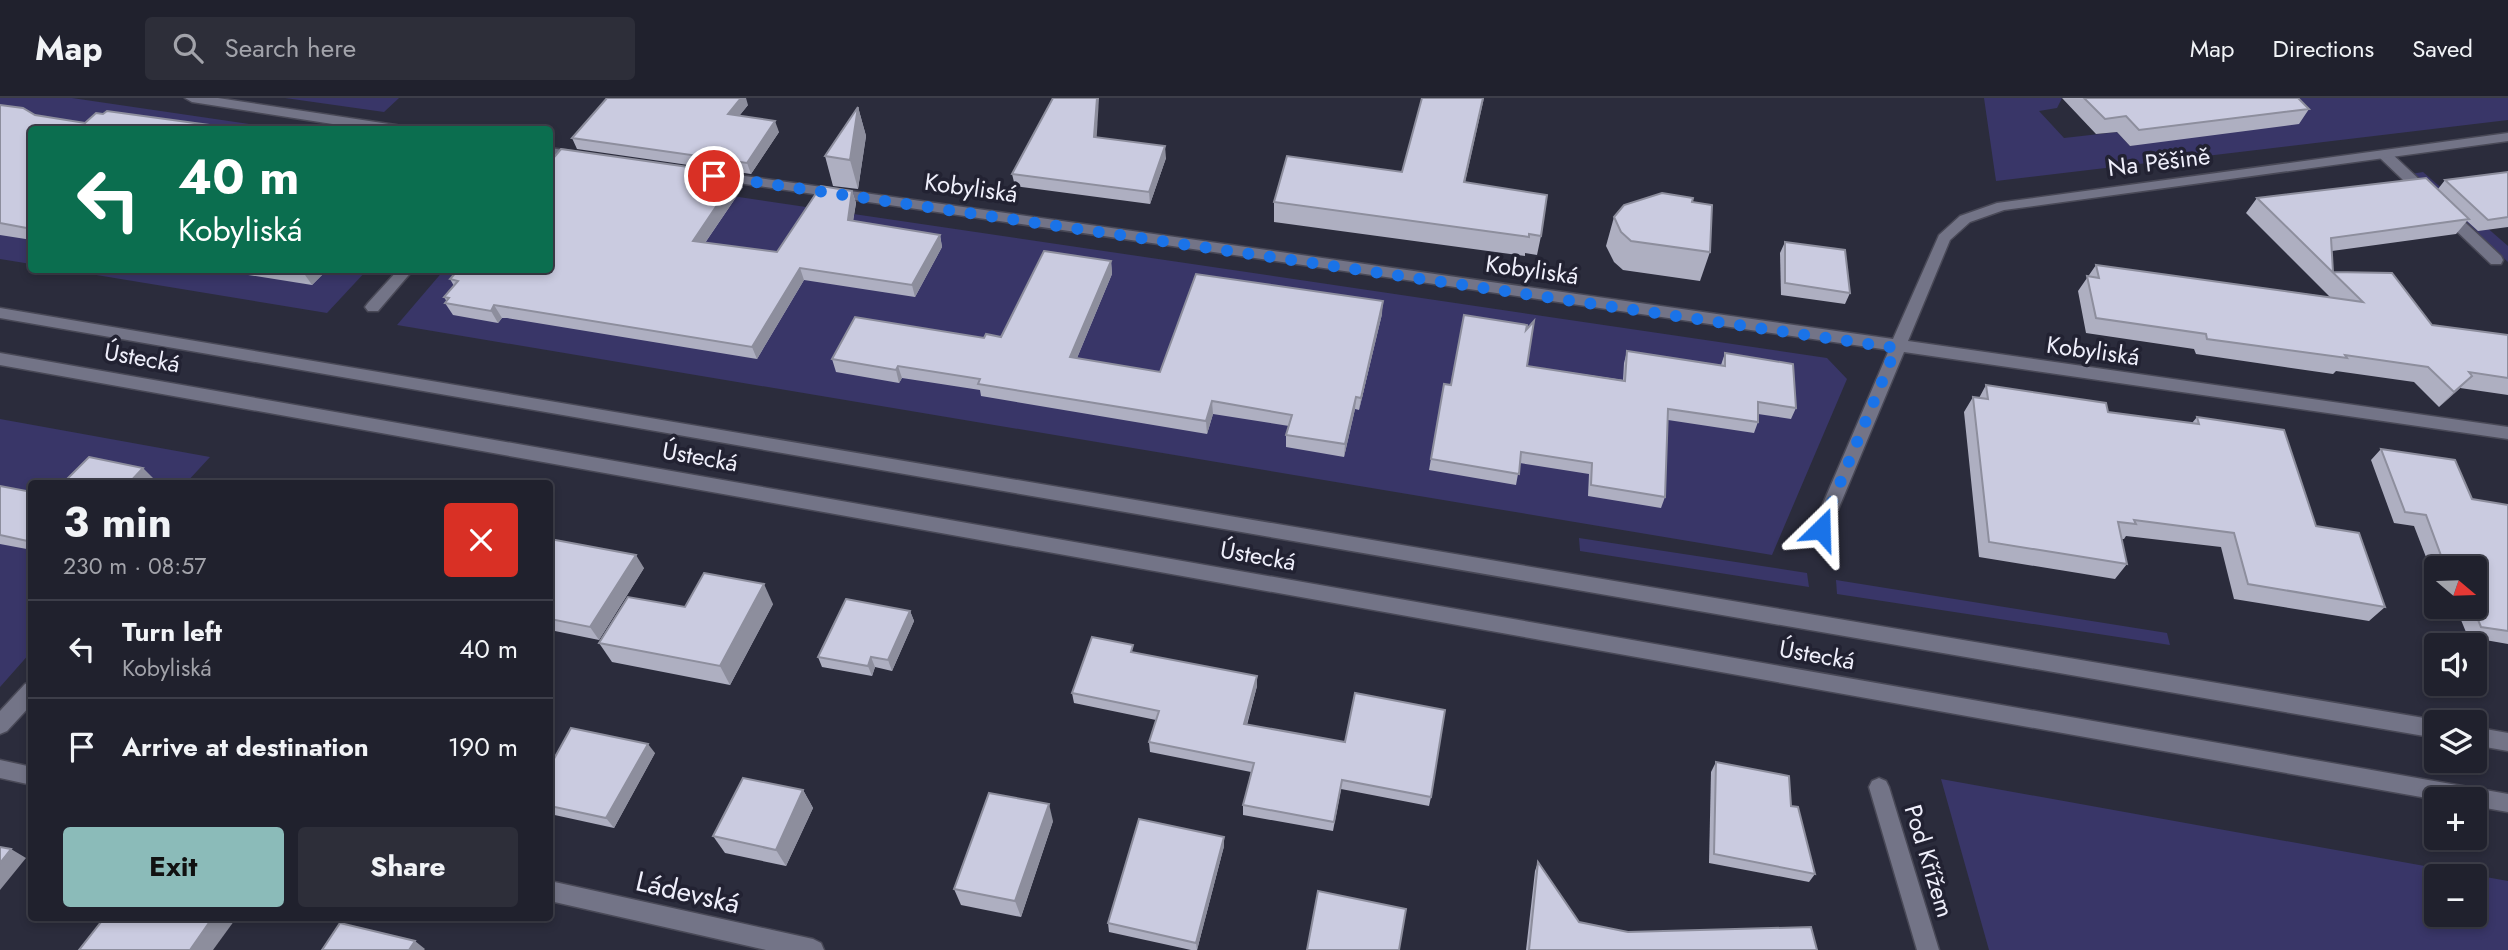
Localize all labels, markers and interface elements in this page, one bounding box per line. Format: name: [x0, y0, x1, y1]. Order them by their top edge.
search box: [145, 17, 635, 80]
text: Map: [35, 25, 103, 72]
icon: search: [169, 29, 207, 67]
text: Search here: [225, 29, 356, 67]
text: Map: [2190, 31, 2235, 66]
text: Directions: [2273, 31, 2374, 66]
text: Saved: [2412, 31, 2473, 66]
street label: Na Pěšině: [2106, 138, 2212, 185]
text: 40 m: [178, 142, 300, 212]
pin: [684, 146, 744, 206]
icon: left: [63, 154, 154, 245]
icon: arrive: [695, 157, 733, 195]
street label: Kobyliská: [922, 164, 1020, 211]
text: Kobyliská: [178, 207, 303, 253]
street label: Kobyliská: [1483, 246, 1581, 293]
street label: Kobyliská: [2044, 327, 2142, 374]
street label: Ústecká: [101, 334, 183, 381]
street label: Ústecká: [659, 433, 741, 480]
text: 3 min: [63, 492, 172, 553]
position arrow: [1784, 492, 1858, 566]
button: close: [444, 503, 518, 577]
street label: Ústecká: [1217, 532, 1299, 579]
text: 230 m · 08:57: [63, 549, 206, 583]
north arrow: [2424, 556, 2487, 620]
map controls: [2424, 556, 2487, 927]
text: Turn left: [122, 613, 222, 651]
icon: left: [63, 630, 101, 668]
text: 40 m: [459, 630, 518, 668]
street label: Ústecká: [1776, 631, 1858, 678]
button: sound: [2424, 633, 2487, 696]
text: Kobyliská: [122, 651, 212, 685]
button: layers: [2424, 710, 2487, 773]
icon: arrive: [63, 728, 101, 766]
text: Arrive at destination: [122, 728, 369, 766]
text: 190 m: [448, 728, 518, 766]
button: +: [2424, 787, 2487, 850]
street label: Pod Křížem: [1896, 800, 1963, 922]
button: Exit: [63, 827, 284, 907]
button: Share: [298, 827, 518, 907]
street label: Ládevská: [632, 861, 744, 924]
button: −: [2424, 864, 2487, 927]

